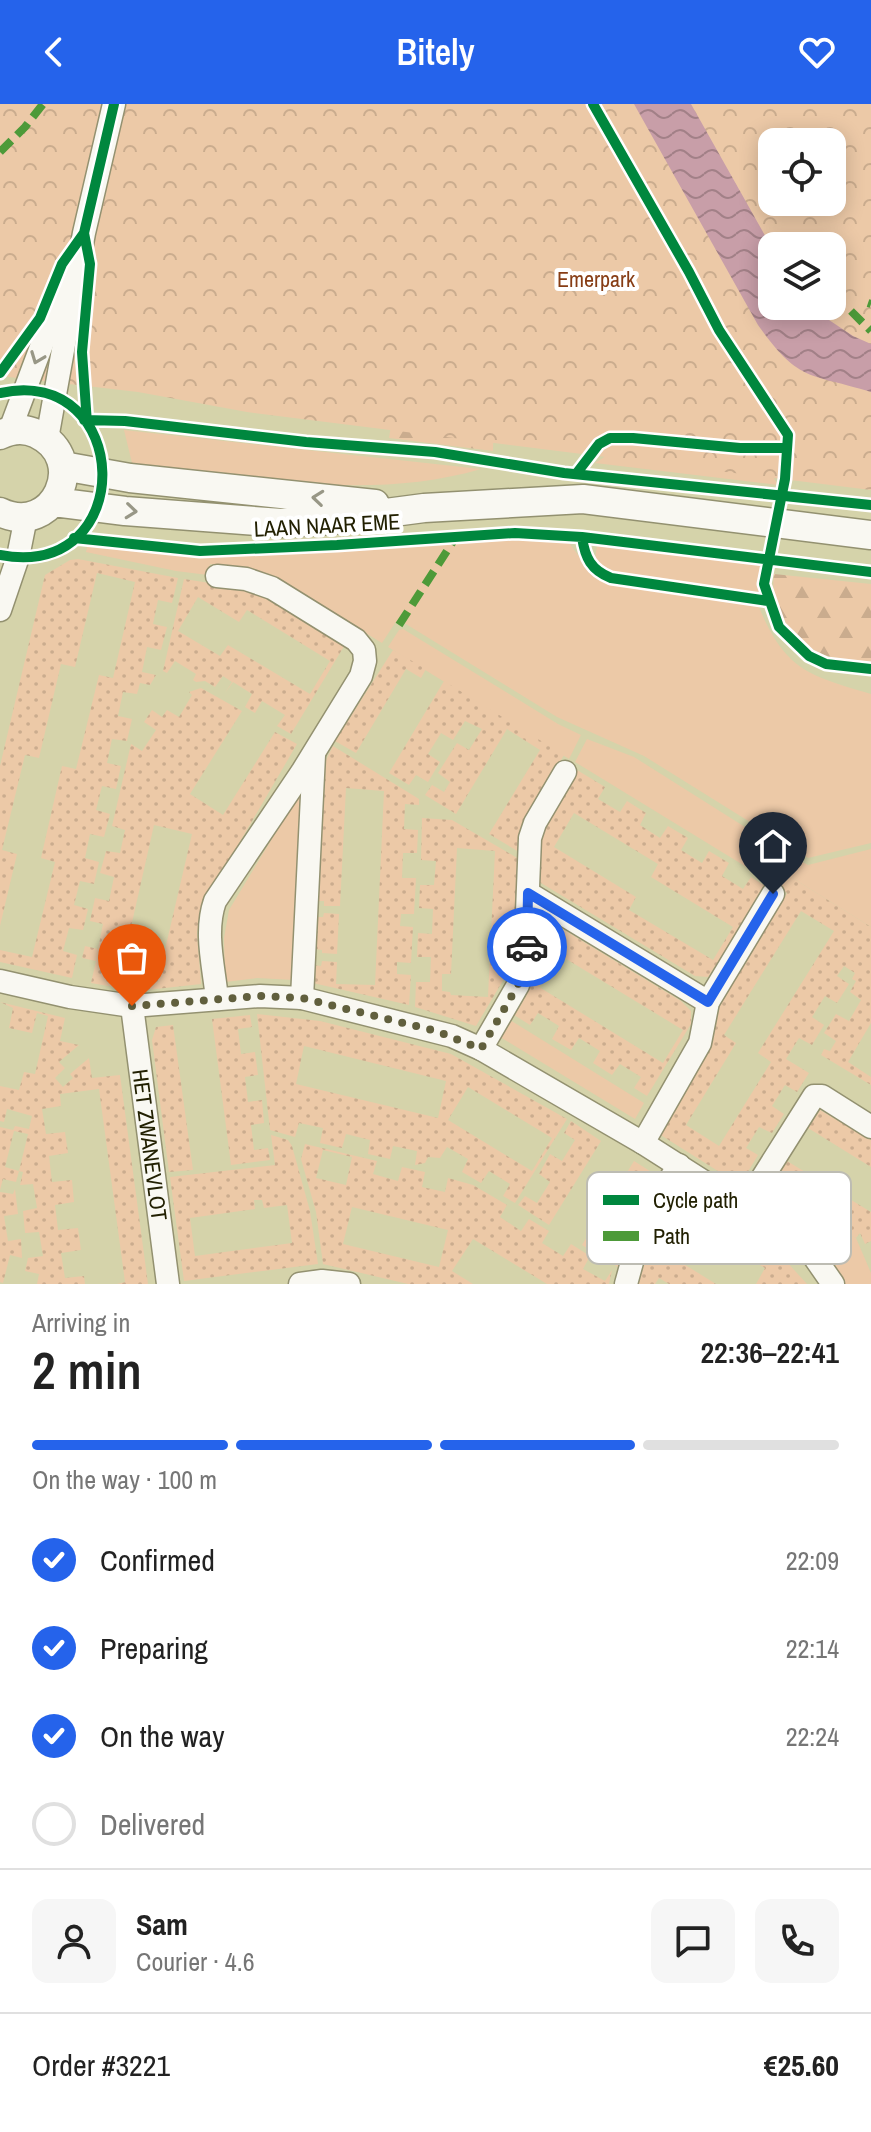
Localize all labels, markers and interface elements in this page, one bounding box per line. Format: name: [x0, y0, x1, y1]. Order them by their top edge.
text: Bitely: [396, 28, 475, 76]
icon: back: [32, 30, 76, 74]
icon: heart: [795, 30, 839, 74]
map controls: [758, 128, 846, 320]
button: locate: [758, 128, 846, 216]
button: layers: [758, 232, 846, 320]
park label: Emerpark: [557, 264, 636, 294]
one-way arrow: [30, 351, 46, 365]
one-way arrow: [311, 490, 324, 507]
one-way arrow: [125, 503, 138, 520]
street label: LAAN NAAR EME: [253, 506, 401, 544]
pin: [739, 812, 807, 894]
icon: home: [751, 824, 795, 868]
courier: [487, 907, 567, 987]
pin: [98, 924, 166, 1006]
icon: car: [505, 925, 549, 969]
icon: bag: [110, 936, 154, 980]
street label: HET ZWANEVLOT: [125, 1067, 175, 1222]
legend: [587, 1172, 851, 1264]
text: Cycle path: [653, 1185, 738, 1215]
text: Path: [653, 1221, 690, 1251]
text: Arriving in: [32, 1305, 130, 1340]
text: 22:36–22:41: [700, 1332, 839, 1372]
text: 2 min: [32, 1335, 142, 1405]
text: On the way · 100 m: [32, 1462, 217, 1497]
icon: check: [32, 1538, 76, 1582]
text: Confirmed: [100, 1540, 215, 1580]
text: 22:09: [786, 1543, 839, 1578]
icon: check: [32, 1626, 76, 1670]
text: Preparing: [100, 1628, 208, 1668]
text: 22:14: [786, 1631, 839, 1666]
icon: check: [32, 1714, 76, 1758]
text: On the way: [100, 1716, 224, 1756]
text: 22:24: [786, 1719, 839, 1754]
text: Delivered: [100, 1804, 205, 1844]
button: person: [32, 1899, 116, 1983]
button: chat: [651, 1899, 735, 1983]
button: phone: [755, 1899, 839, 1983]
text: Sam: [136, 1904, 188, 1944]
text: Courier · 4.6: [136, 1944, 255, 1979]
text: Order #3221: [32, 2045, 170, 2085]
text: €25.60: [764, 2045, 839, 2085]

